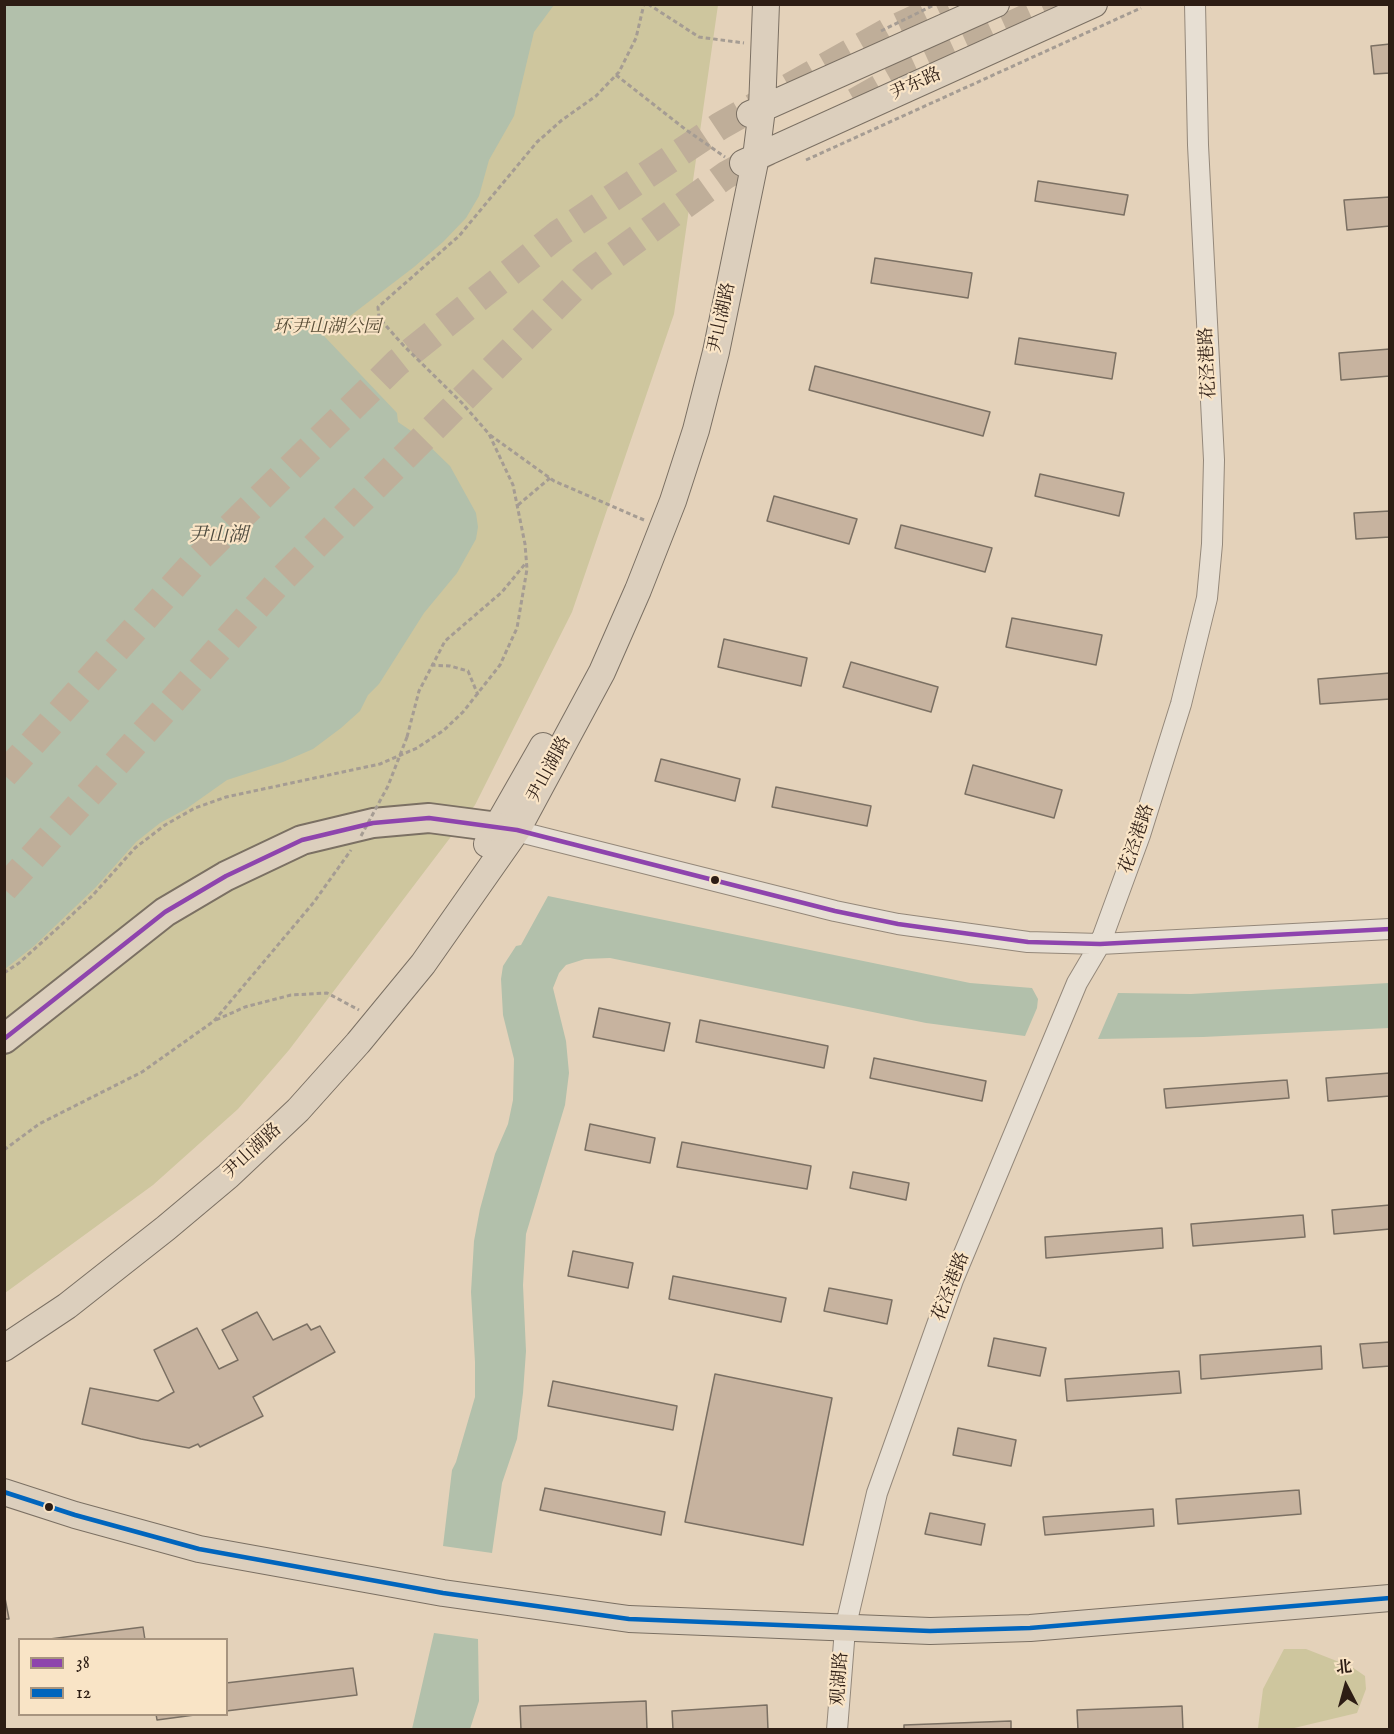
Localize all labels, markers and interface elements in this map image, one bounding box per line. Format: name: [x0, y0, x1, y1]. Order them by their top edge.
street label: 尹东路: [887, 64, 945, 106]
street label: 尹山湖路: [705, 281, 741, 355]
park label: 环尹山湖公园: [273, 317, 381, 339]
street label: 花泾港路: [1196, 326, 1222, 400]
water label: 尹山湖: [188, 525, 248, 549]
street label: 尹山湖路: [524, 733, 576, 807]
street label: 花泾港路: [1116, 801, 1160, 877]
unlabelled marker: [709, 874, 721, 886]
street label: 尹山湖路: [219, 1120, 287, 1184]
street label: 花泾港路: [929, 1250, 975, 1324]
unlabelled marker: [43, 1501, 55, 1513]
legend: [18, 1638, 228, 1716]
street label: 观湖路: [828, 1651, 854, 1707]
text: 38: [76, 1652, 90, 1675]
north arrow: [1316, 1656, 1376, 1716]
text: 北: [1335, 1657, 1353, 1679]
text: 12: [76, 1682, 91, 1705]

